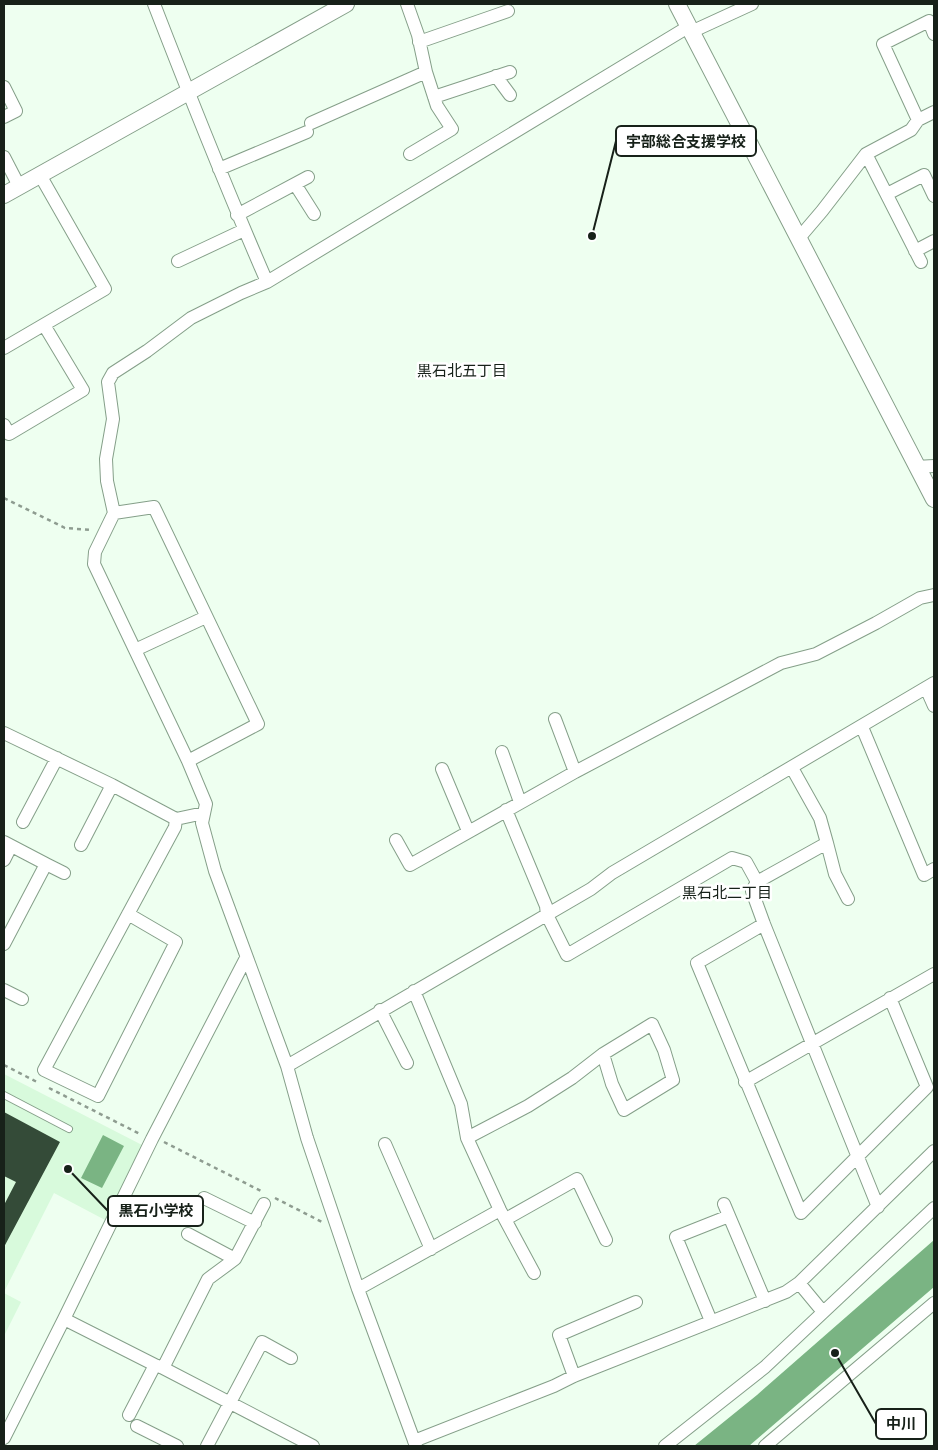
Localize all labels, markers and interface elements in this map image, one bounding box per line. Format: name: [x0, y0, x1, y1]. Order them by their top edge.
callout: 宇部総合支援学校: [616, 126, 756, 156]
text: 宇部総合支援学校: [626, 133, 746, 151]
district label: 黒石北五丁目: [417, 362, 507, 380]
district label: 黒石北二丁目: [682, 884, 772, 902]
callout: 黒石小学校: [108, 1196, 203, 1226]
text: 黒石小学校: [118, 1202, 194, 1220]
callout: 中川: [876, 1409, 926, 1439]
text: 中川: [886, 1415, 916, 1433]

